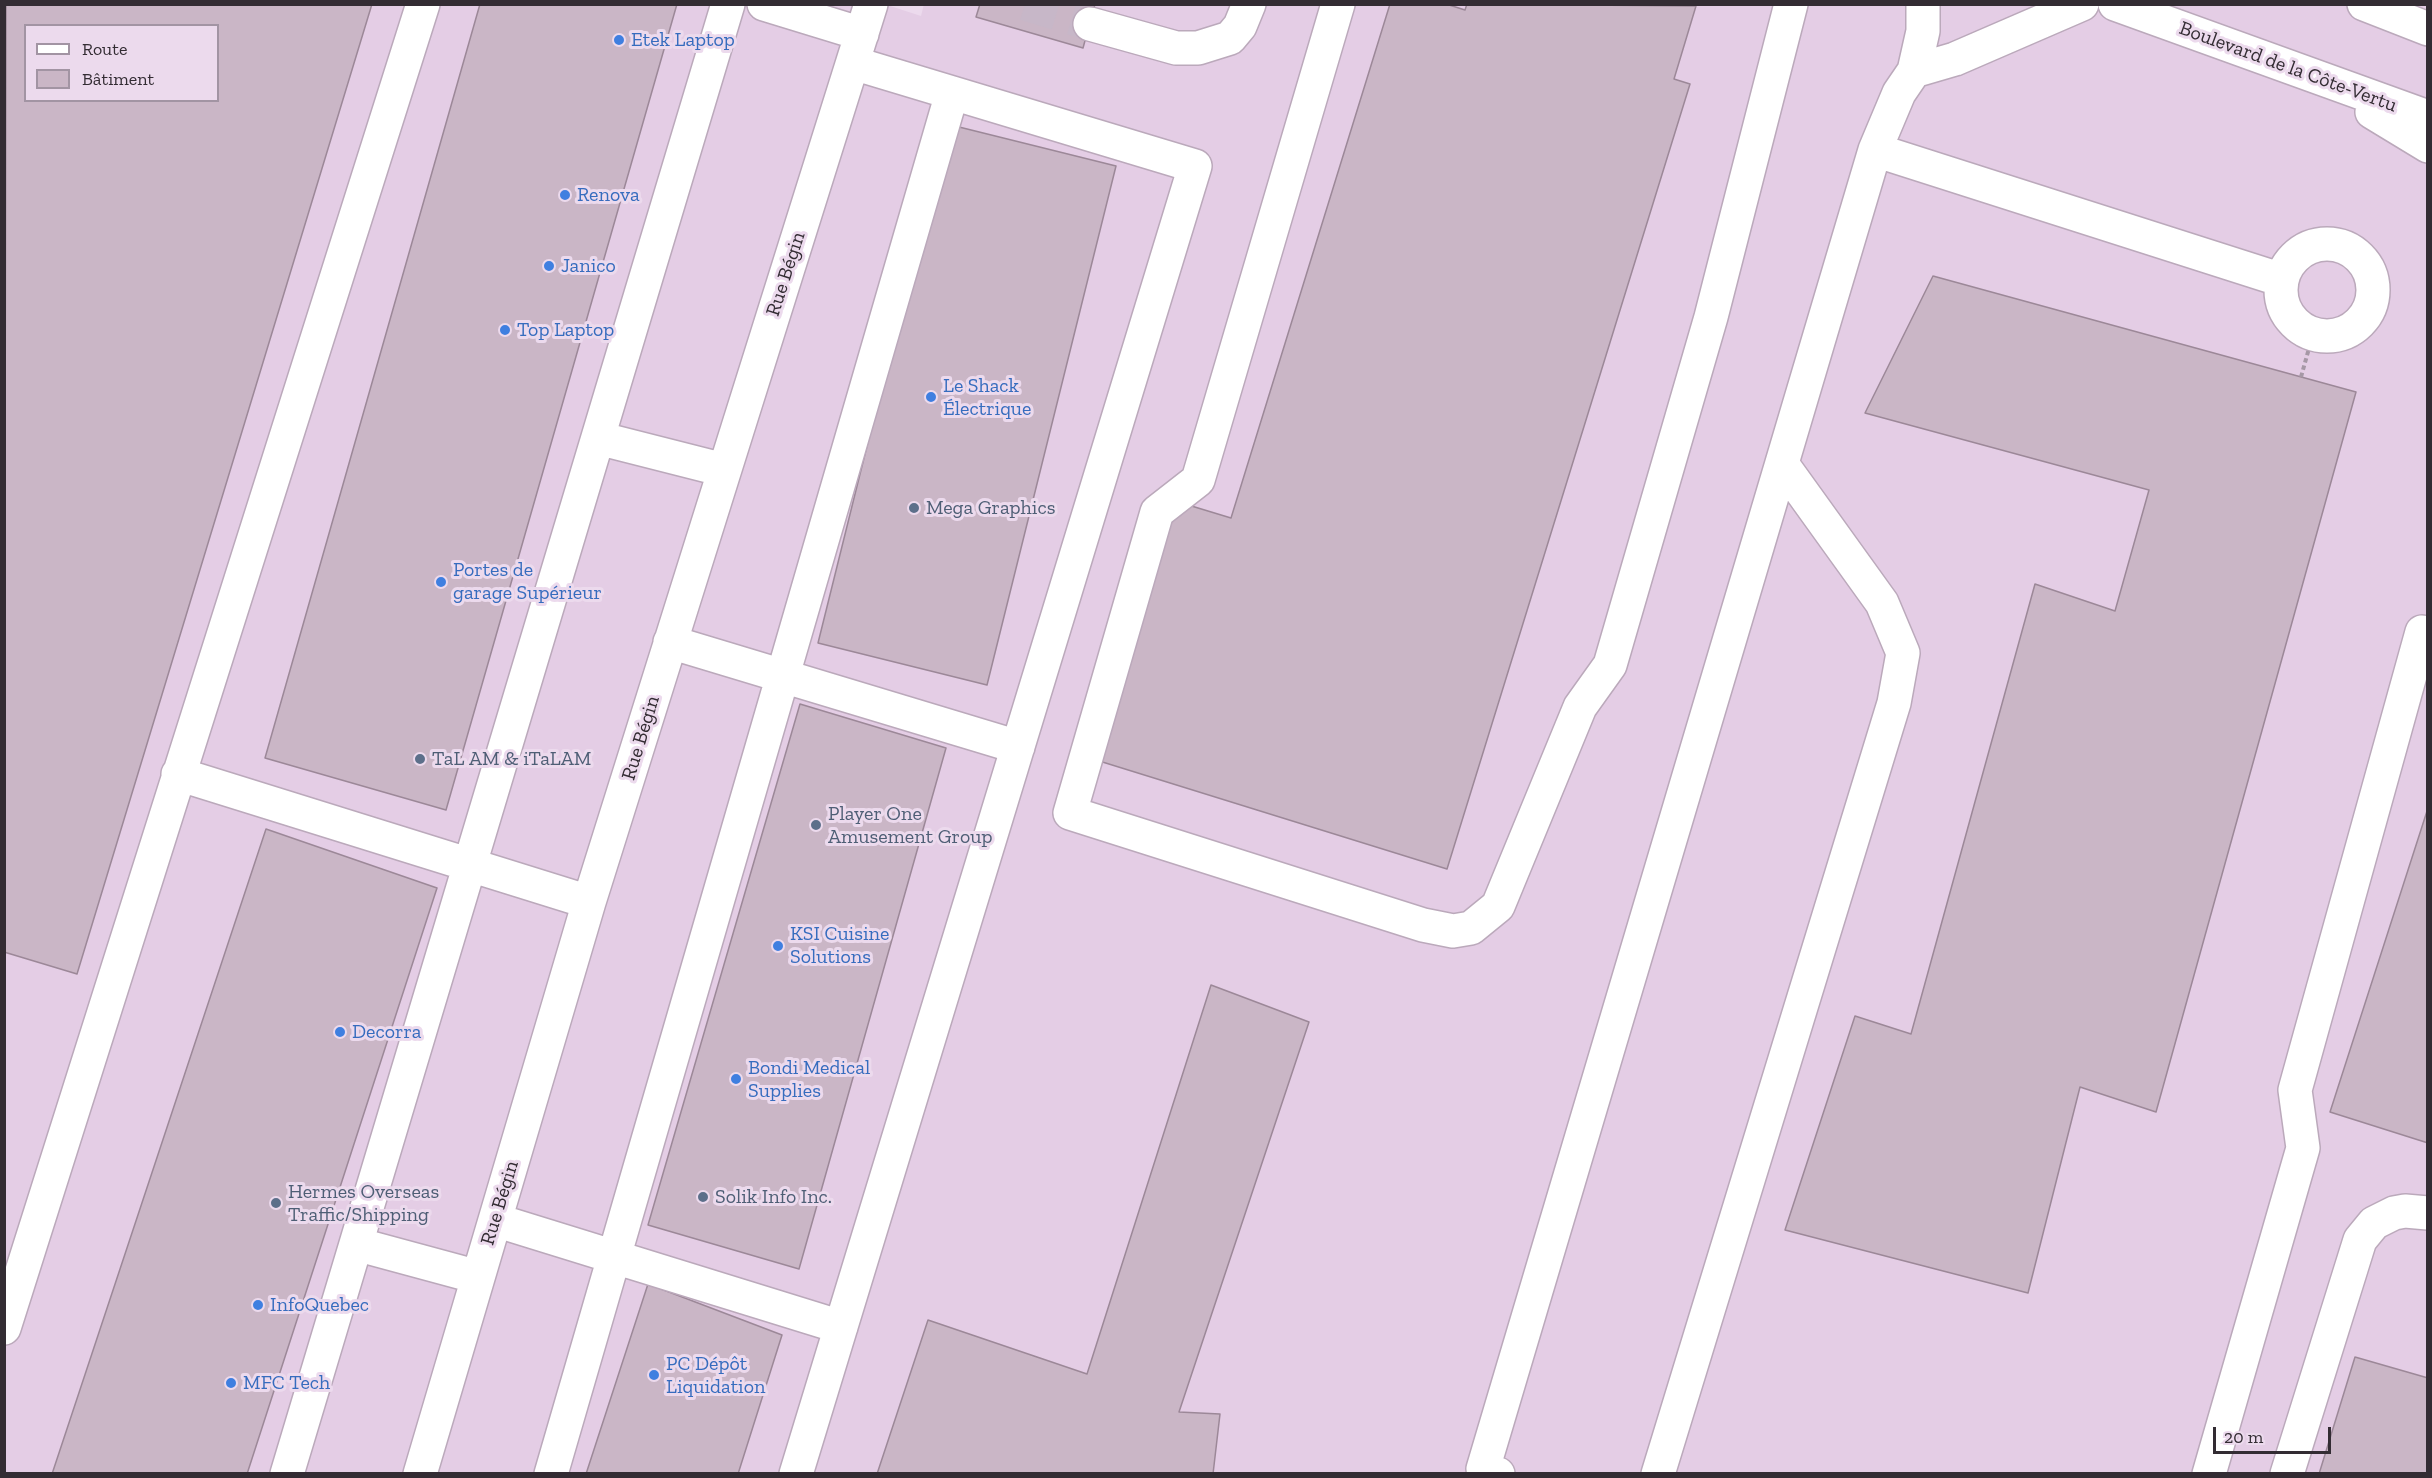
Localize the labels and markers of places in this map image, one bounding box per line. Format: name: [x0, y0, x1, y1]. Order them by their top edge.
place label: Etek Laptop: [631, 28, 735, 52]
marker: Etek Laptop: [612, 33, 626, 47]
place label: Renova: [577, 183, 640, 207]
marker: Renova: [558, 188, 572, 202]
place label: Janico: [561, 254, 616, 278]
marker: Janico: [542, 259, 556, 273]
place label: Top Laptop: [517, 318, 614, 342]
marker: Top Laptop: [498, 323, 512, 337]
place label: Le Shack Électrique: [943, 374, 1031, 421]
marker: Le Shack Électrique: [924, 390, 938, 404]
place label: Mega Graphics: [926, 496, 1055, 520]
marker: Mega Graphics: [907, 501, 921, 515]
place label: Portes de garage Supérieur: [453, 558, 602, 605]
marker: Portes de garage Supérieur: [434, 575, 448, 589]
place label: TaL AM & iTaLAM: [432, 747, 591, 771]
marker: TaL AM & iTaLAM: [413, 752, 427, 766]
place label: Player One Amusement Group: [828, 802, 992, 849]
marker: Player One Amusement Group: [809, 818, 823, 832]
place label: KSI Cuisine Solutions: [790, 922, 889, 969]
marker: KSI Cuisine Solutions: [771, 939, 785, 953]
place label: Decorra: [352, 1020, 421, 1044]
marker: Decorra: [333, 1025, 347, 1039]
place label: Bondi Medical Supplies: [748, 1056, 870, 1103]
marker: Bondi Medical Supplies: [729, 1072, 743, 1086]
place label: Hermes Overseas Traffic/Shipping: [288, 1180, 439, 1227]
place label: Solik Info Inc.: [715, 1185, 832, 1209]
marker: Solik Info Inc.: [696, 1190, 710, 1204]
marker: Hermes Overseas Traffic/Shipping: [269, 1196, 283, 1210]
place label: InfoQuebec: [270, 1293, 369, 1317]
marker: InfoQuebec: [251, 1298, 265, 1312]
place label: PC Dépôt Liquidation: [666, 1352, 765, 1399]
marker: PC Dépôt Liquidation: [647, 1368, 661, 1382]
place label: MFC Tech: [243, 1371, 330, 1395]
marker: MFC Tech: [224, 1376, 238, 1390]

